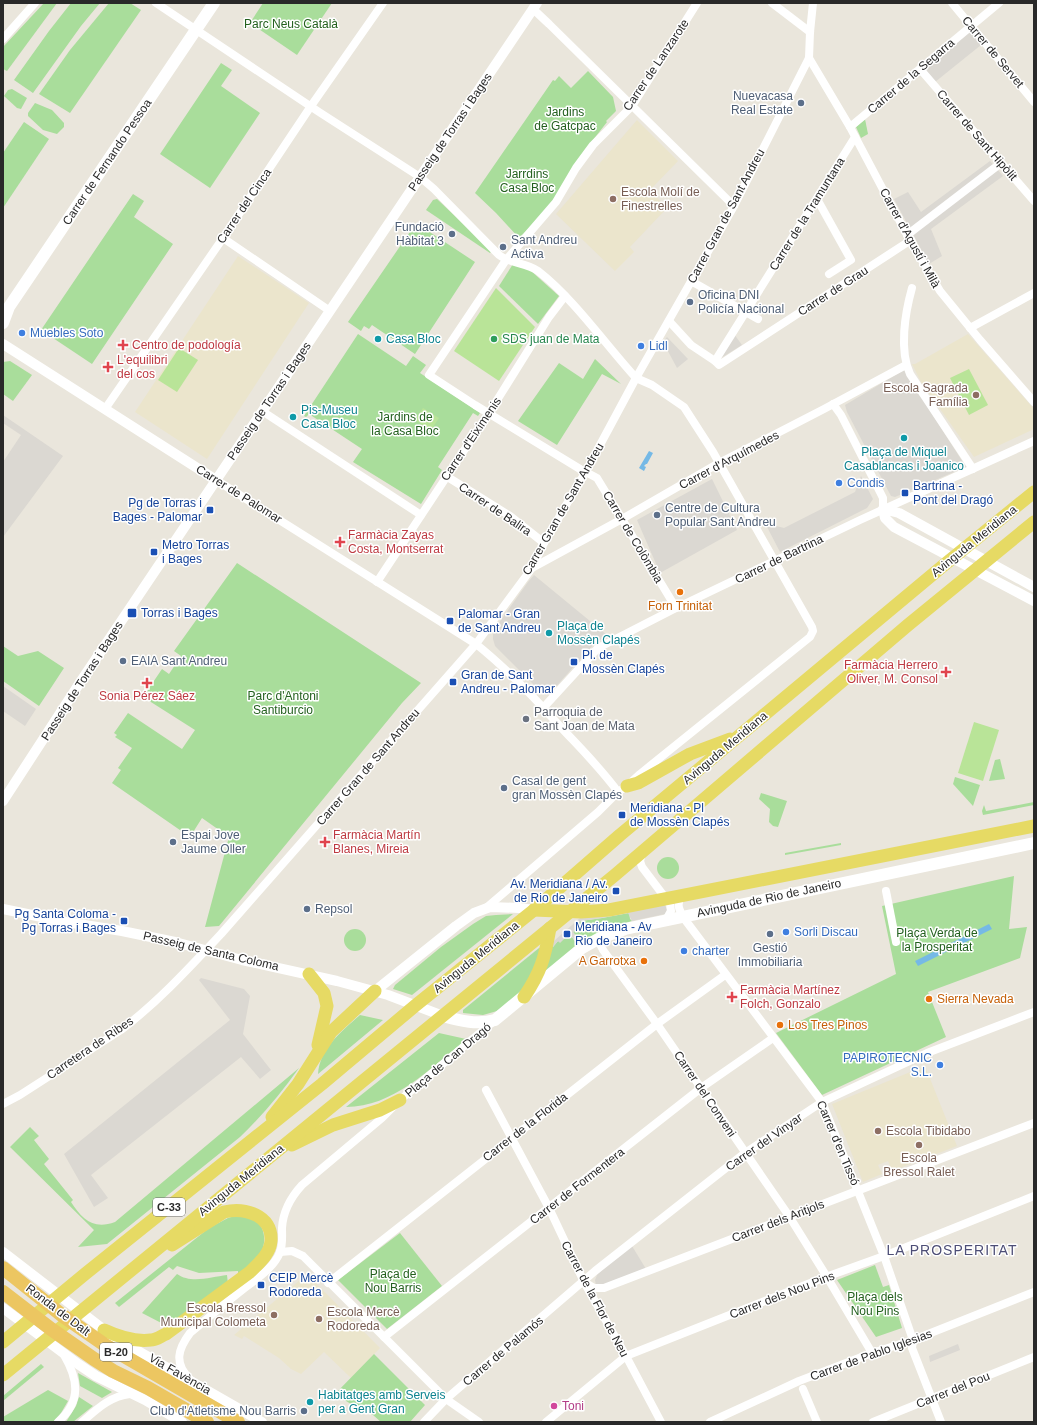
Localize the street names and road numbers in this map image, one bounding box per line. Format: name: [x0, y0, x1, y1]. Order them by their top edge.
street label: Carrer de Servet: [959, 14, 1027, 91]
street label: Carrer de Lanzarote: [620, 16, 692, 113]
street label: Carrer de la Segarra: [865, 35, 958, 117]
street label: Passeig de Torras i Bages: [405, 70, 495, 194]
street label: Carrer de Sant Hipòlit: [934, 87, 1021, 184]
street label: Carrer de Fernando Pessoa: [60, 96, 155, 228]
street label: Carrer Gran de Sant Andreu: [685, 146, 767, 286]
street label: Carrer de la Tramuntana: [766, 155, 848, 273]
street label: Carrer del Cinca: [214, 166, 274, 246]
street label: Carrer d'Agustí i Milà: [877, 186, 943, 291]
street label: Carrer de Grau: [795, 263, 871, 319]
street label: Passeig de Torras i Bages: [224, 339, 314, 463]
street label: Carrer d'Eiximenis: [438, 395, 504, 483]
street label: Carrer d'Arquímedes: [677, 428, 781, 492]
street label: Carrer Gran de Sant Andreu: [519, 441, 607, 577]
street label: Carrer de Palomar: [193, 462, 285, 526]
street label: Carrer de Balira: [456, 480, 534, 539]
street label: Carrer de Colòmbia: [600, 489, 666, 586]
street label: Avinguda Meridiana: [928, 502, 1020, 580]
street label: Carrer de Bartrina: [733, 532, 826, 586]
street label: Passeig de Torras i Bages: [38, 619, 126, 743]
street label: Carrer Gran de Sant Andreu: [313, 706, 423, 828]
street label: Avinguda Meridiana: [680, 708, 770, 787]
street label: Avinguda de Rio de Janeiro: [696, 876, 843, 920]
street label: Avinguda Meridiana: [430, 918, 522, 996]
street label: Passeig de Santa Coloma: [142, 929, 280, 973]
street label: Carretera de Ribes: [44, 1014, 136, 1082]
street label: Plaça de Can Dragó: [402, 1020, 494, 1100]
street label: Carrer del Conveni: [671, 1048, 739, 1140]
street label: Carrer de la Florida: [480, 1089, 570, 1164]
street label: Carrer d'en Tissó: [814, 1098, 862, 1188]
street label: Carrer del Vinyar: [723, 1110, 805, 1174]
street label: Avinguda Meridiana: [195, 1141, 287, 1219]
street label: Carrer de Formentera: [527, 1145, 627, 1227]
street label: Carrer dels Aritjols: [730, 1197, 826, 1245]
road number: C-33: [153, 1198, 185, 1216]
street label: Carrer de la Flor de Neu: [558, 1239, 632, 1359]
street label: Carrer dels Nou Pins: [728, 1269, 836, 1321]
street label: Ronda de Dalt: [23, 1281, 93, 1339]
street label: Carrer de Palamós: [460, 1313, 546, 1389]
street label: Carrer de Pablo Iglesias: [808, 1326, 934, 1384]
road number: B-20: [100, 1343, 132, 1361]
street label: Via Favència: [147, 1351, 214, 1398]
street label: Carrer del Pou: [914, 1369, 992, 1411]

